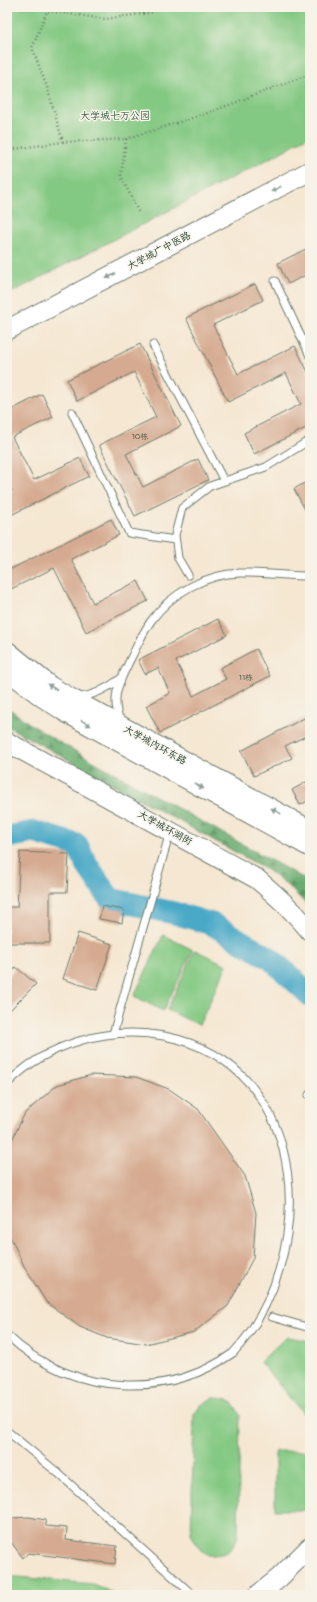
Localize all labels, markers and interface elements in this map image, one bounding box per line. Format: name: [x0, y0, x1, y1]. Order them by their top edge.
park label: 大学城七万公园: [80, 110, 150, 122]
one-way arrow: [270, 186, 282, 192]
street label: 大学城广中医路: [125, 229, 193, 273]
one-way arrow: [105, 272, 117, 279]
house number: 10栋: [132, 432, 148, 441]
house number: 11栋: [239, 673, 253, 682]
one-way arrow: [47, 683, 57, 691]
one-way arrow: [80, 720, 91, 726]
street label: 大学城内环东路: [121, 723, 189, 767]
one-way arrow: [194, 782, 205, 789]
street label: 大学城环湖街: [136, 808, 194, 848]
one-way arrow: [270, 808, 282, 815]

